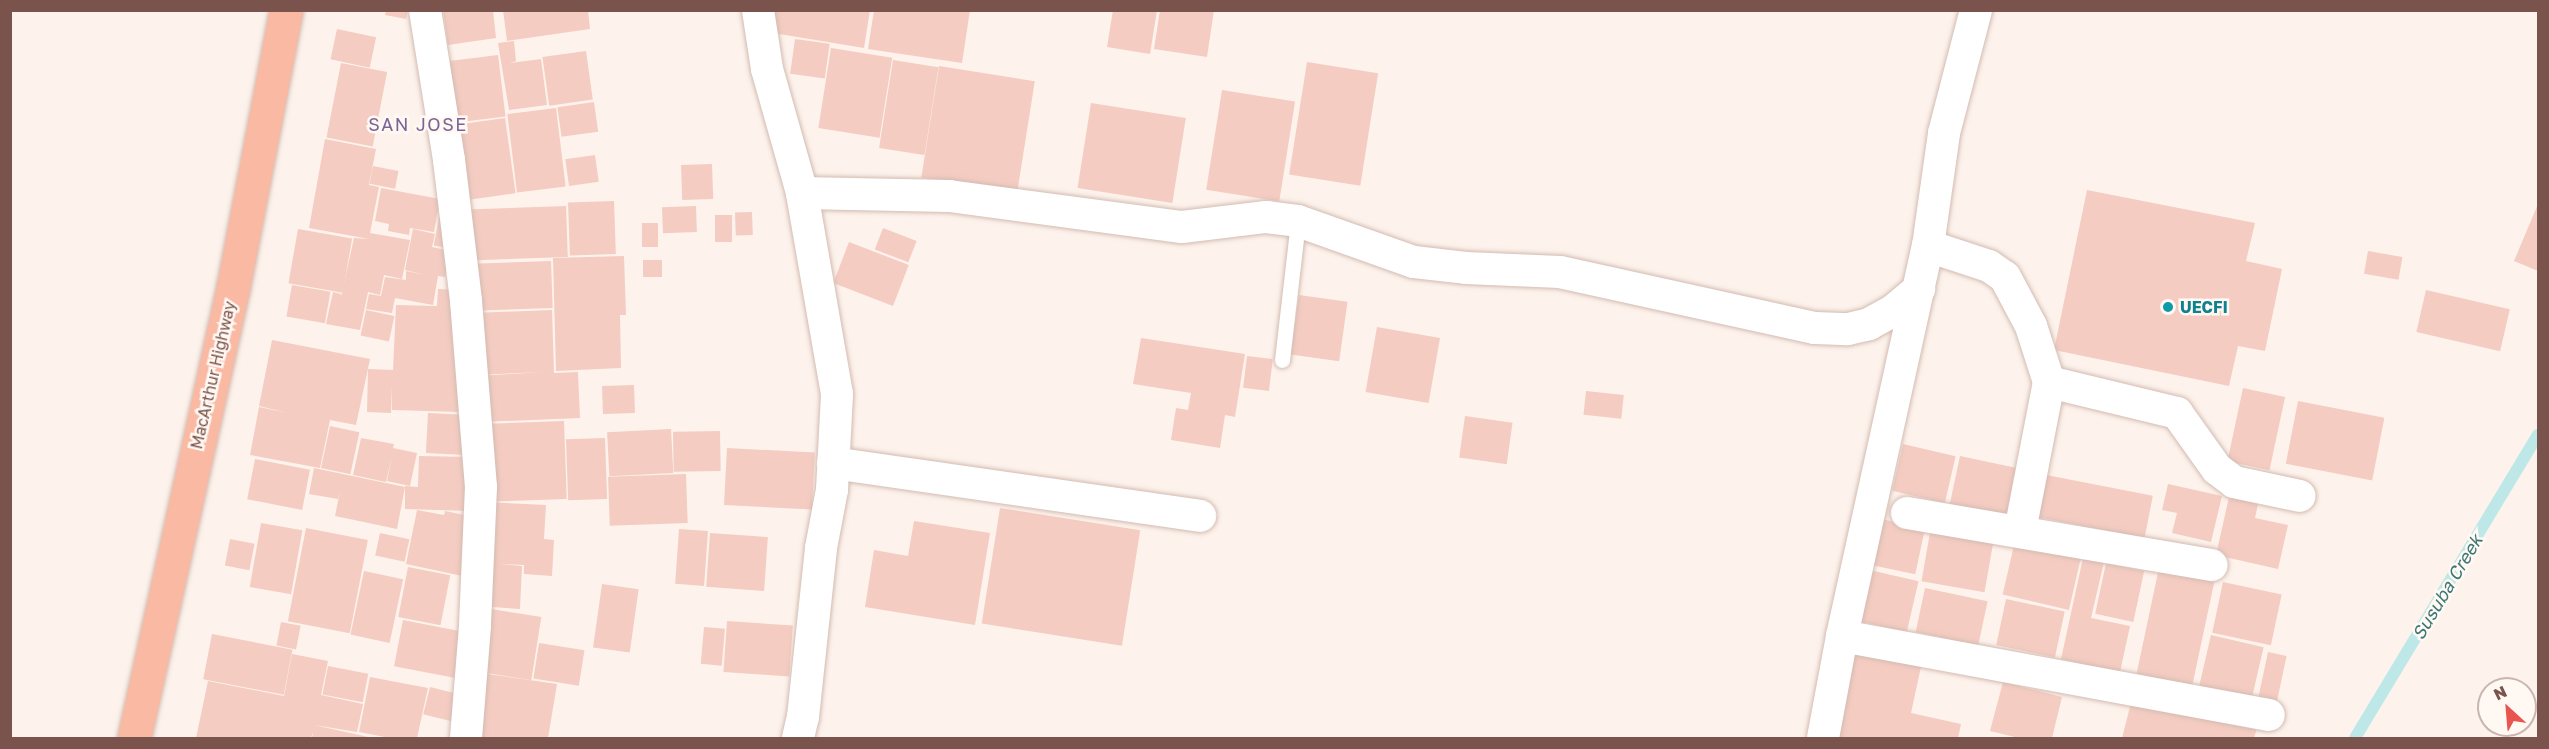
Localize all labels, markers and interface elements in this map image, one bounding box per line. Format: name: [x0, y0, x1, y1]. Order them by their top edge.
district label: SAN JOSE: [368, 113, 468, 135]
place label: UECFI: [2180, 297, 2228, 317]
street label: MacArthur Highway: [187, 299, 239, 451]
marker: UECFI: [2161, 300, 2175, 314]
water label: Susuba Creek: [2407, 531, 2487, 643]
north arrow: [2477, 677, 2537, 737]
text: N: [2490, 681, 2510, 704]

